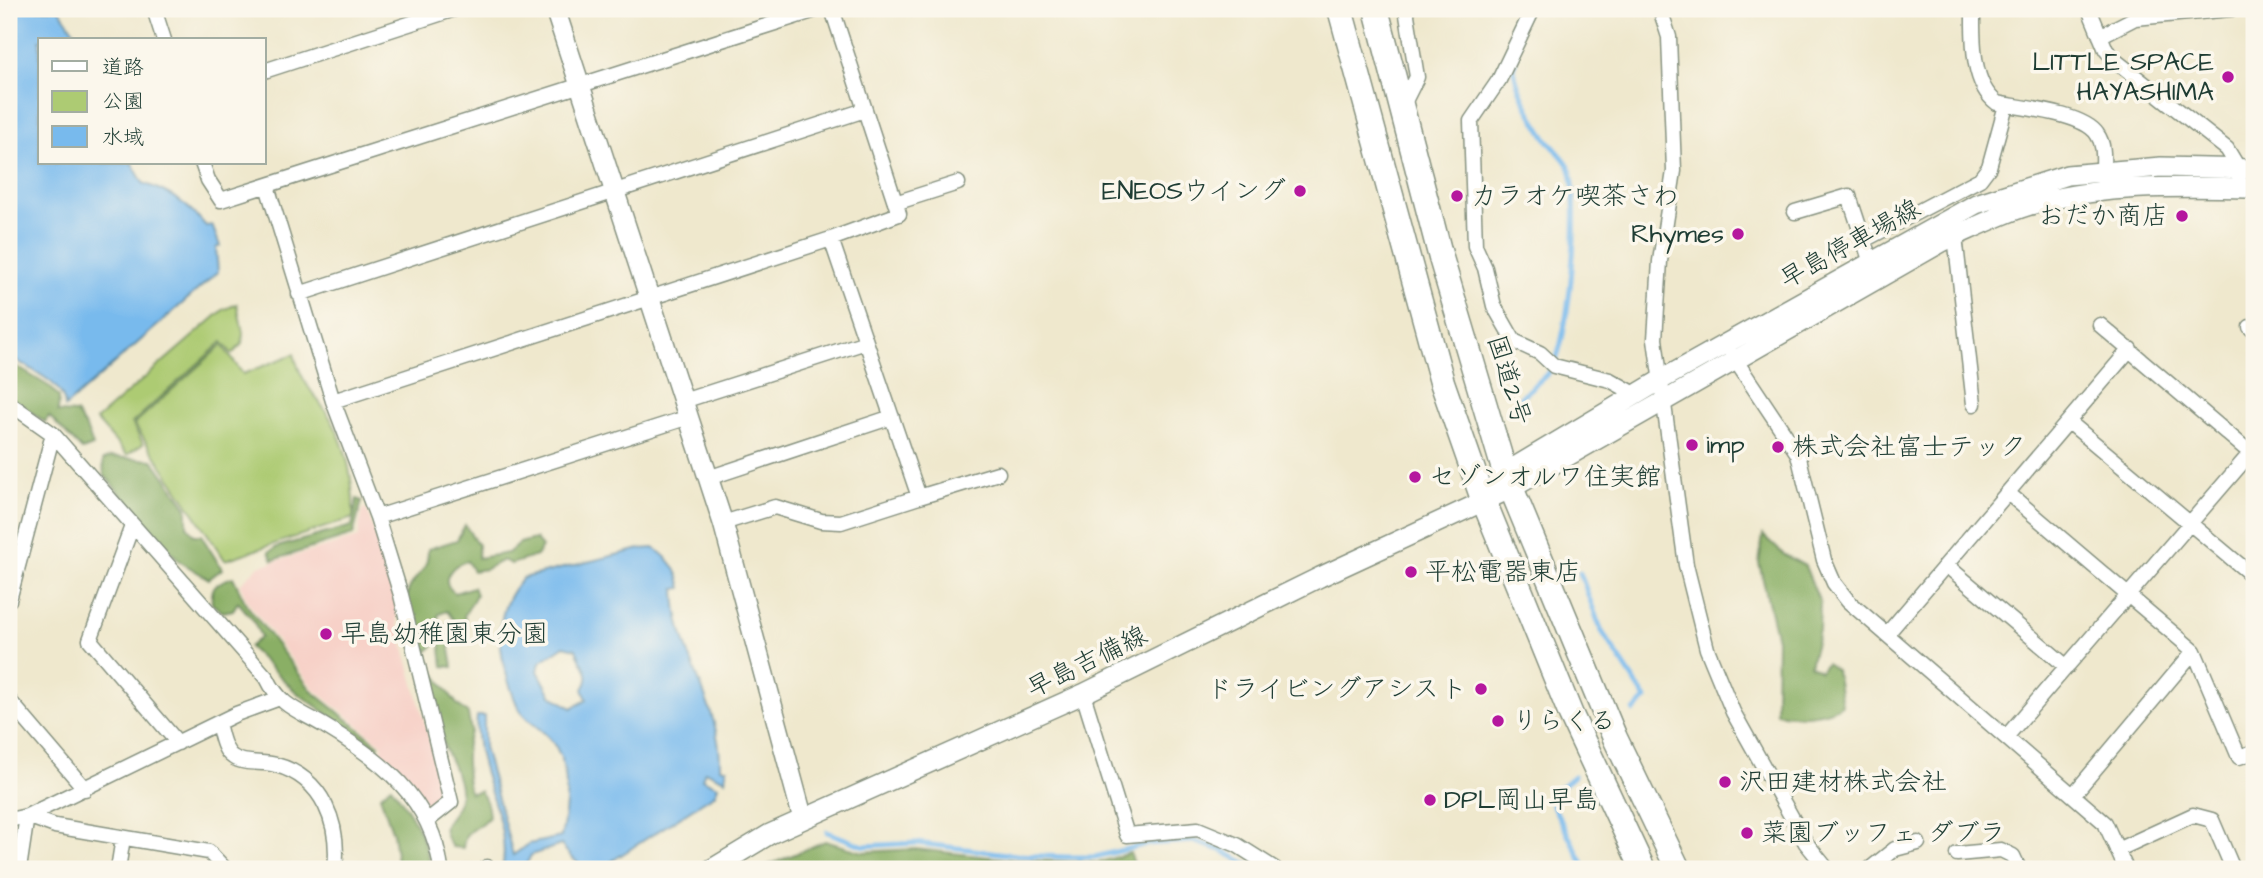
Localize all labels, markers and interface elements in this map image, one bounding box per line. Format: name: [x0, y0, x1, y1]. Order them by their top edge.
legend: [38, 38, 266, 164]
place label: LITTLE SPACE HAYASHIMA: [2032, 44, 2214, 110]
text: 道路: [102, 53, 144, 82]
marker: LITTLE SPACE HAYASHIMA: [2220, 69, 2236, 85]
text: 公園: [102, 87, 144, 116]
text: 水域: [102, 123, 144, 152]
place label: ENEOSウイング: [1102, 173, 1286, 209]
place label: カラオケ喫茶さわ: [1471, 178, 1679, 214]
marker: ENEOSウイング: [1292, 183, 1308, 199]
marker: カラオケ喫茶さわ: [1449, 188, 1465, 204]
street label: 早島停車場線: [1773, 190, 1927, 298]
place label: おだか商店: [2038, 198, 2168, 234]
marker: おだか商店: [2174, 208, 2190, 224]
place label: Rhymes: [1631, 216, 1724, 254]
marker: Rhymes: [1730, 226, 1746, 242]
street label: 国道2号: [1478, 330, 1540, 430]
place label: imp: [1706, 427, 1745, 463]
place label: 株式会社富士テック: [1792, 429, 2026, 465]
marker: imp: [1684, 437, 1700, 453]
marker: 株式会社富士テック: [1770, 439, 1786, 455]
place label: セゾンオルワ住実館: [1429, 459, 1661, 495]
marker: セゾンオルワ住実館: [1407, 469, 1423, 485]
place label: 平松電器東店: [1425, 554, 1581, 590]
marker: 平松電器東店: [1403, 564, 1419, 580]
place label: 早島幼稚園東分園: [340, 616, 548, 652]
street label: 早島吉備線: [1021, 617, 1153, 707]
marker: 早島幼稚園東分園: [318, 626, 334, 642]
place label: ドライビングアシスト: [1206, 671, 1467, 707]
marker: ドライビングアシスト: [1473, 681, 1489, 697]
place label: りらくる: [1512, 703, 1616, 739]
marker: りらくる: [1490, 713, 1506, 729]
place label: 沢田建材株式会社: [1739, 764, 1947, 800]
marker: 沢田建材株式会社: [1717, 774, 1733, 790]
place label: DPL岡山早島: [1444, 782, 1599, 818]
marker: DPL岡山早島: [1422, 792, 1438, 808]
place label: 菜園ブッフェ ダブラ: [1761, 815, 2005, 851]
marker: 菜園ブッフェ ダブラ: [1739, 825, 1755, 841]

